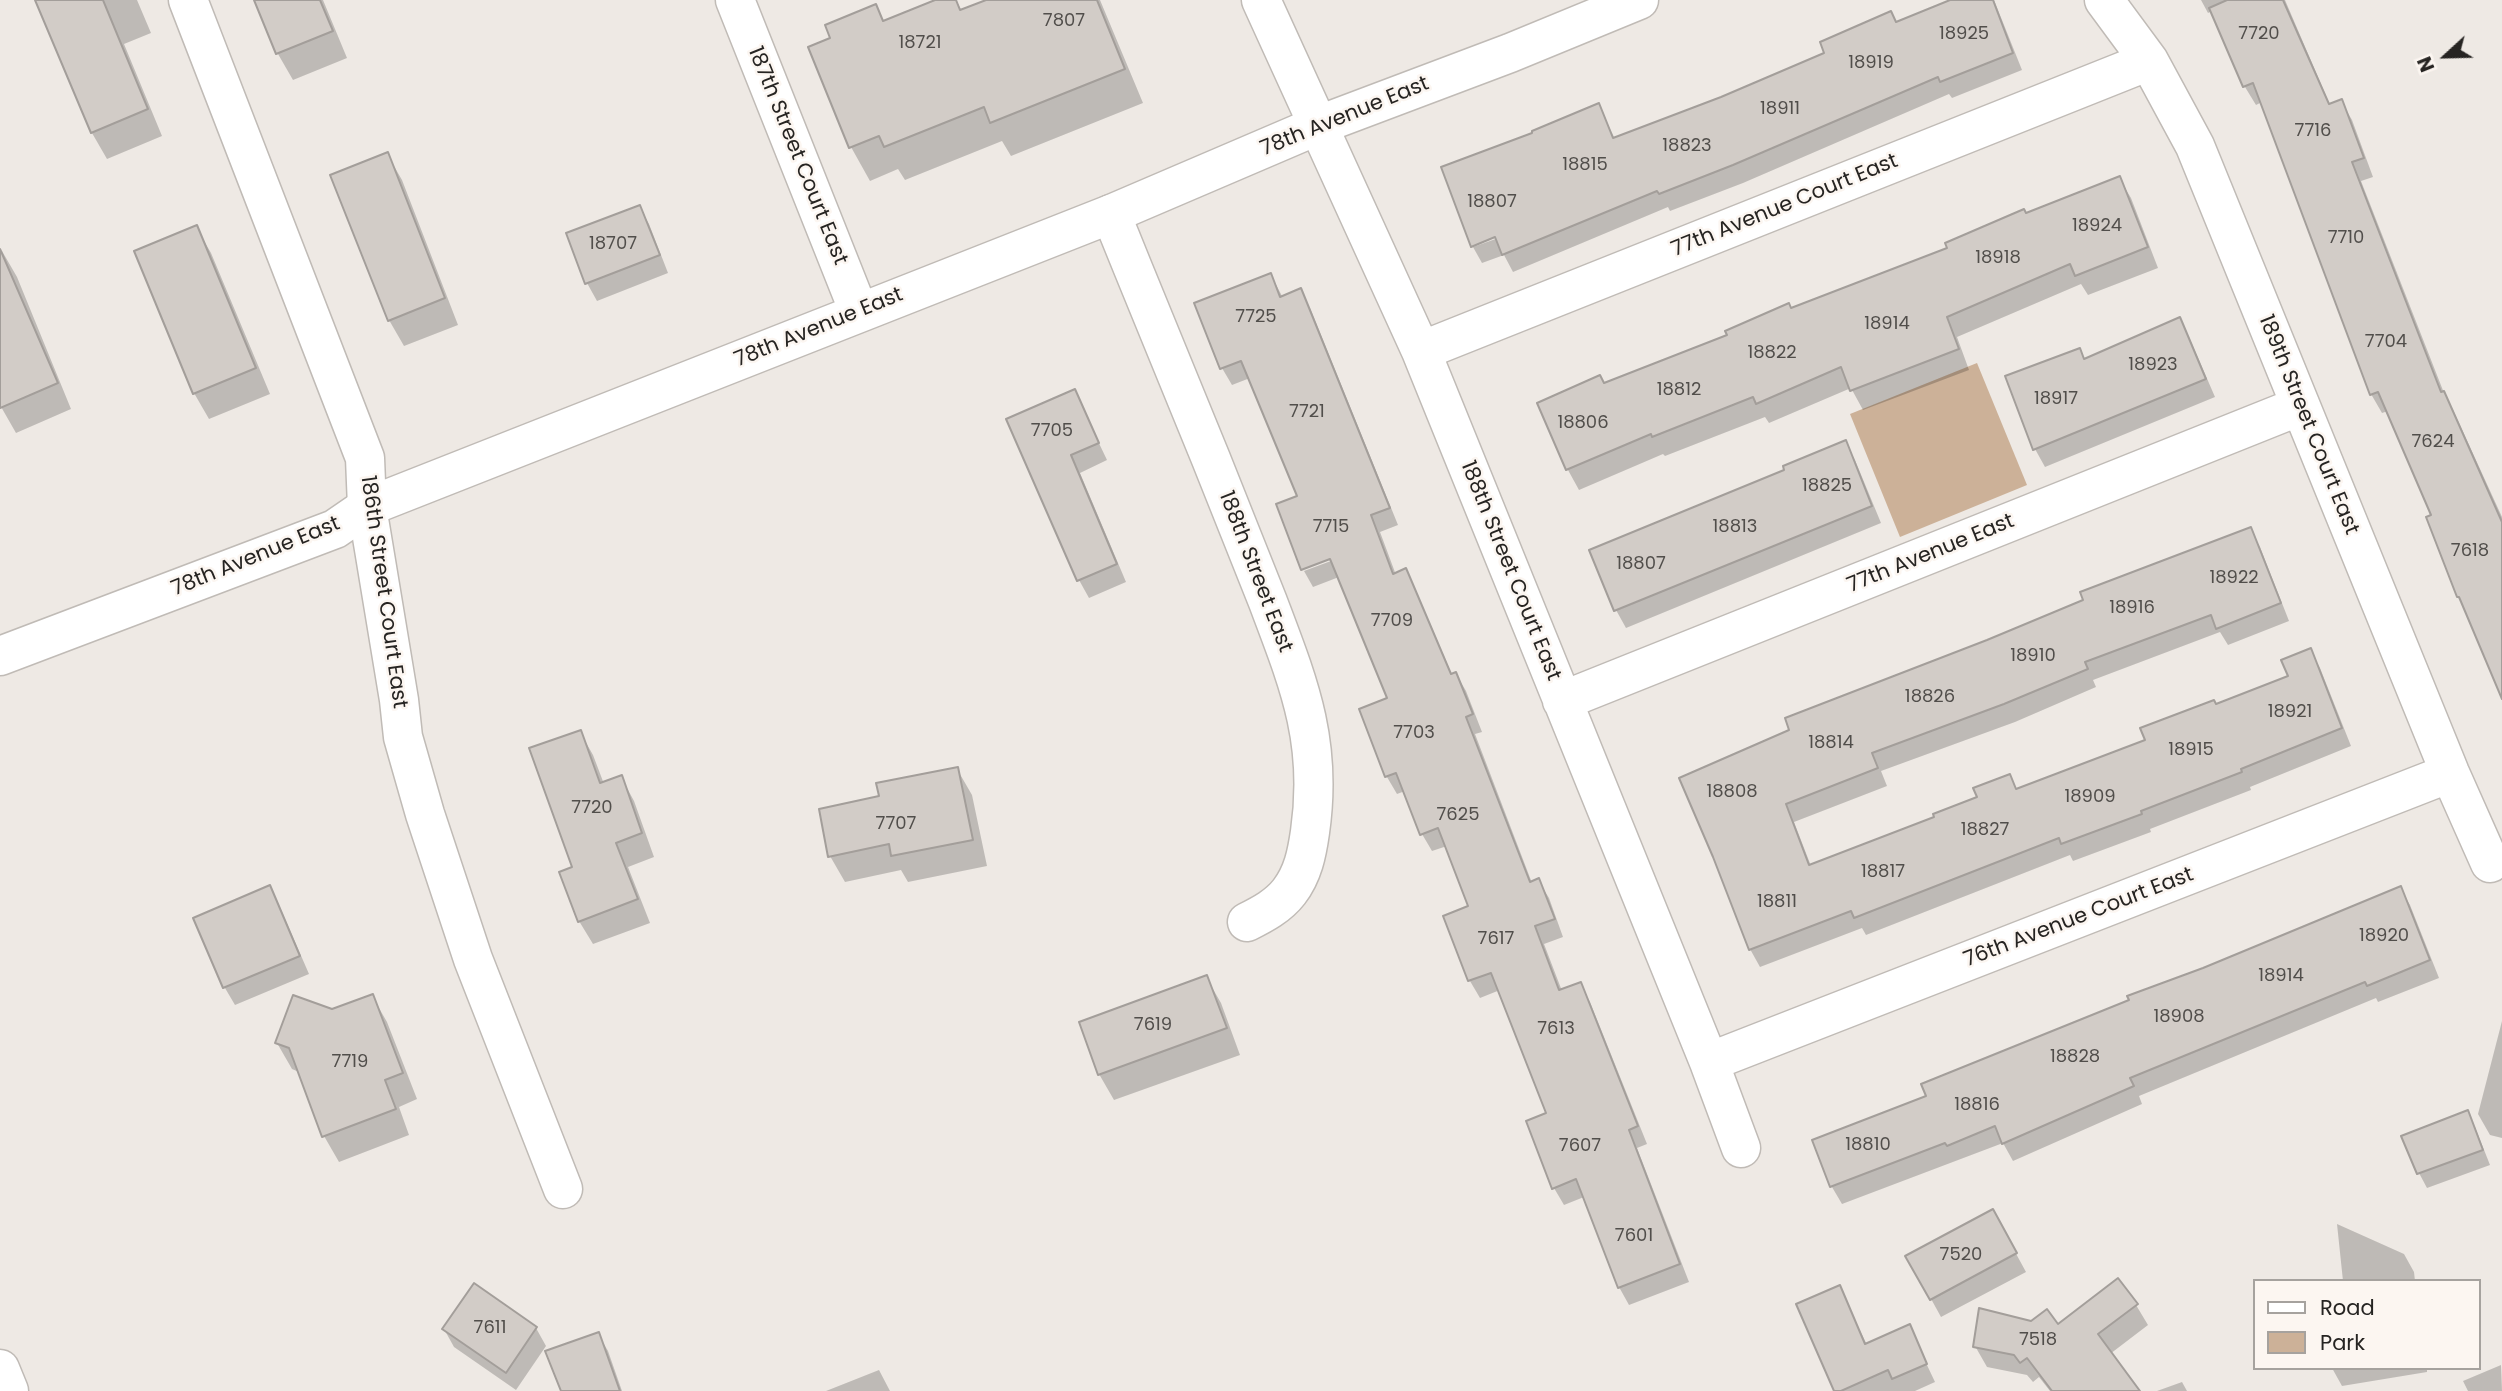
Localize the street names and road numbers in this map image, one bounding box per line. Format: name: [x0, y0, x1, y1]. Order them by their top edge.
street label: 187th Street Court East: [742, 43, 852, 269]
street label: 78th Avenue East: [1257, 72, 1433, 162]
street label: 77th Avenue Court East: [1668, 149, 1902, 263]
street label: 78th Avenue East: [731, 283, 907, 373]
street label: 189th Street Court East: [2252, 311, 2364, 539]
street label: 188th Street Court East: [1454, 457, 1566, 685]
street label: 186th Street Court East: [354, 474, 412, 710]
street label: 188th Street East: [1213, 488, 1297, 656]
street label: 77th Avenue East: [1844, 509, 2018, 599]
street label: 78th Avenue East: [168, 512, 344, 602]
street label: 76th Avenue Court East: [1961, 863, 2197, 973]

